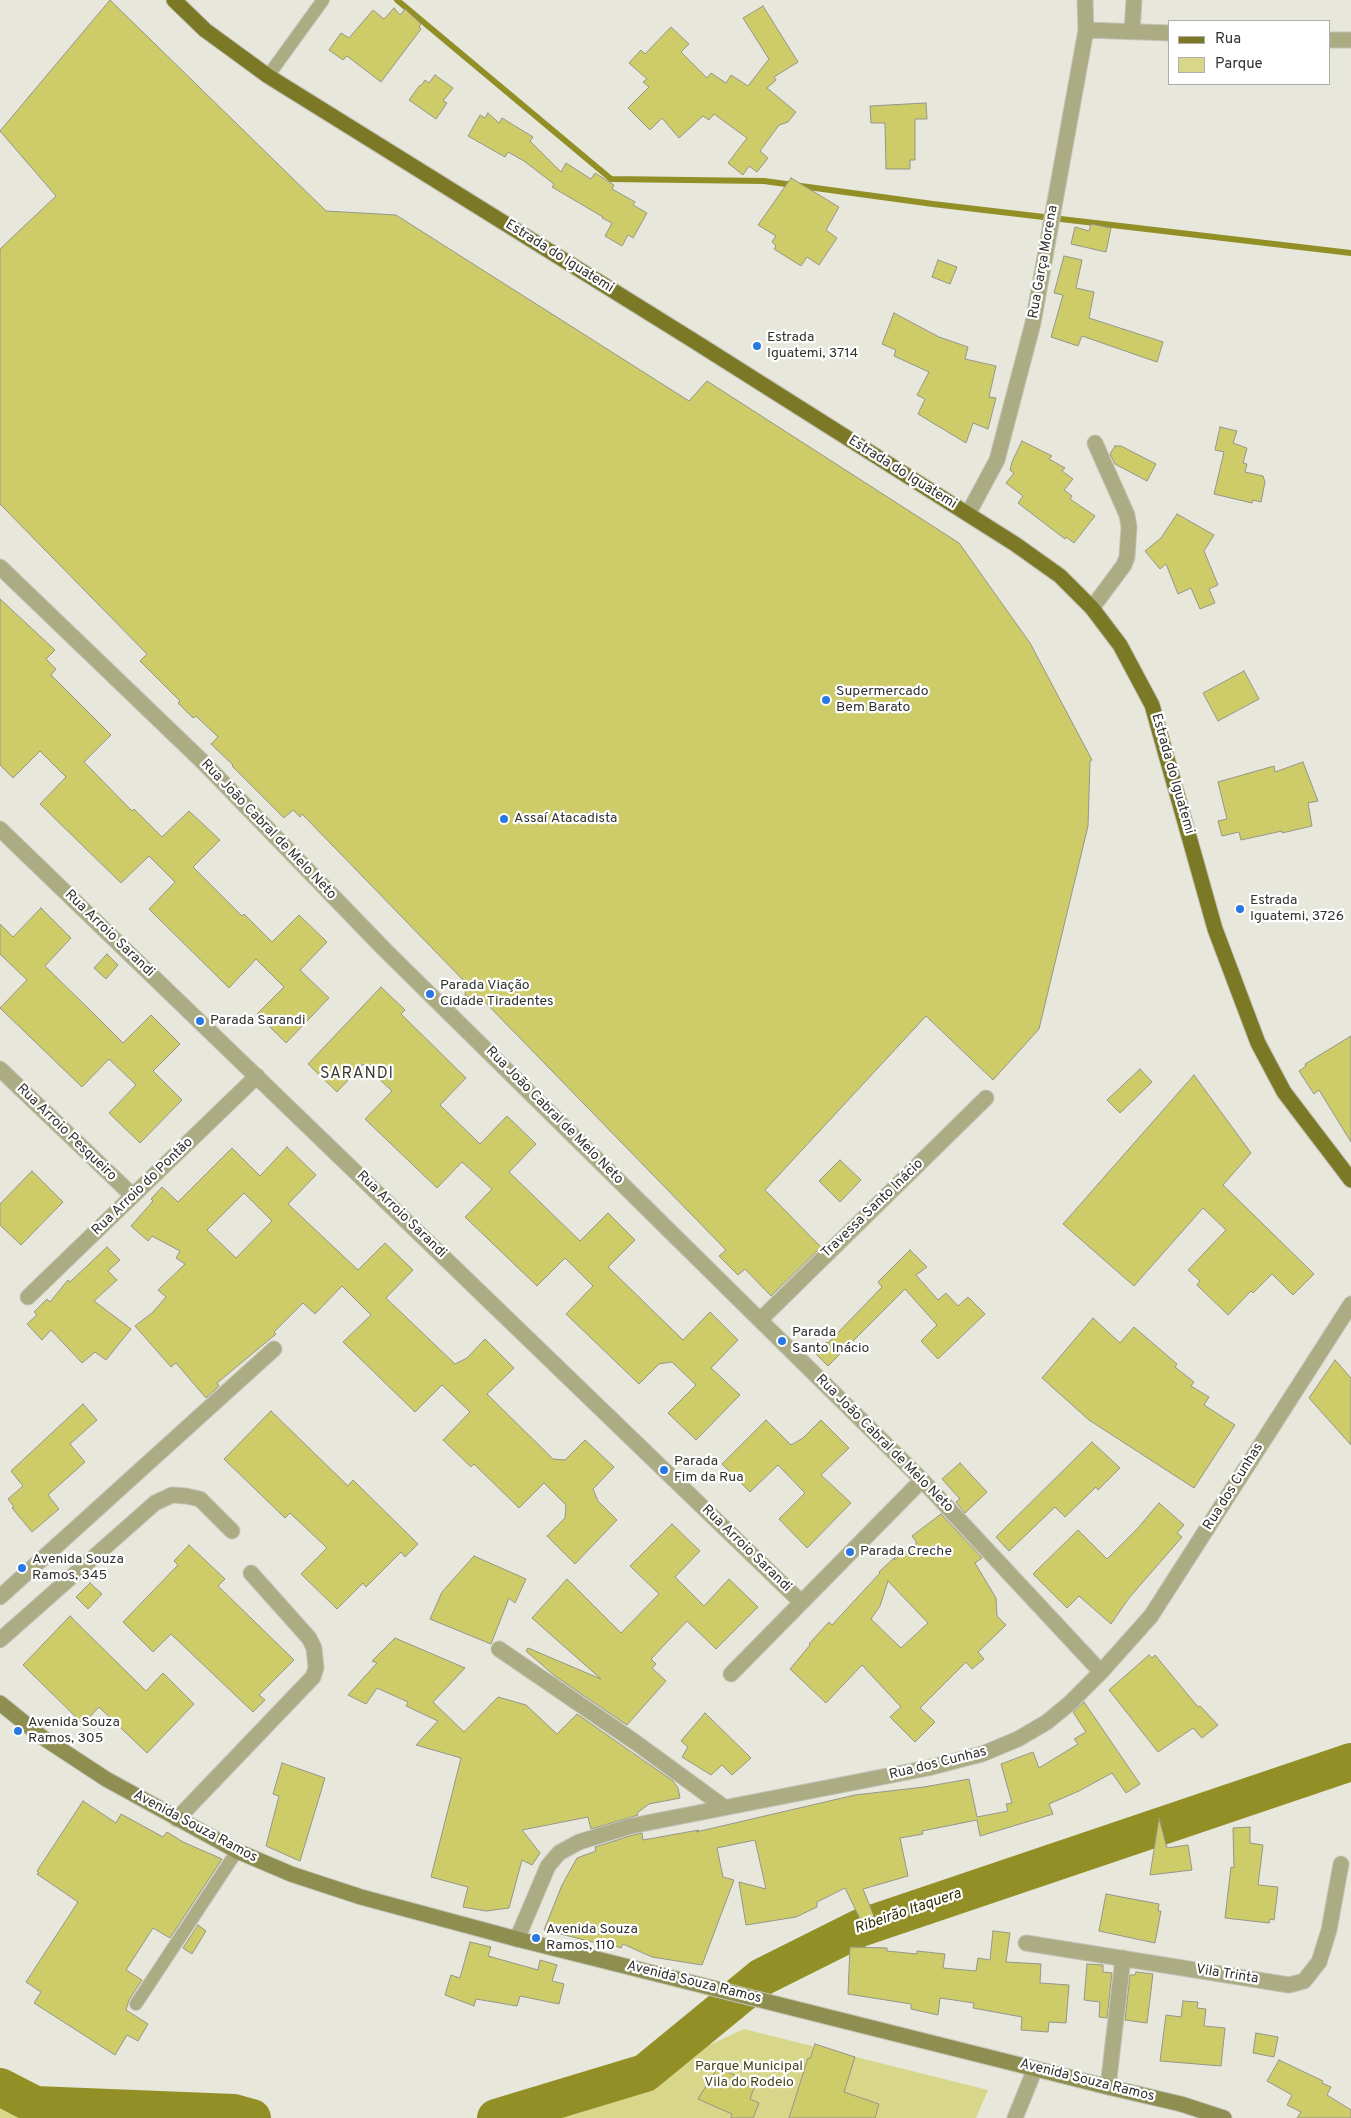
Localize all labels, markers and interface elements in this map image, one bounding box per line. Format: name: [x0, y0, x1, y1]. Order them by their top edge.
legend: [1168, 20, 1331, 85]
text: Rua: [1215, 30, 1241, 49]
text: Parque: [1215, 55, 1263, 74]
street label: Rua Garça Morena: [1026, 204, 1062, 320]
street label: Estrada do Iguatemi: [502, 217, 616, 297]
place label: Estrada Iguatemi, 3714: [767, 330, 858, 362]
marker: Estrada Iguatemi, 3714: [751, 340, 763, 352]
street label: Estrada do Iguatemi: [845, 433, 959, 513]
place label: Supermercado Bem Barato: [836, 684, 928, 716]
marker: Supermercado Bem Barato: [820, 694, 832, 706]
street label: Estrada do Iguatemi: [1147, 712, 1197, 836]
street label: Rua João Cabral de Melo Neto: [197, 757, 339, 903]
place label: Assaí Atacadista: [514, 811, 617, 827]
marker: Assaí Atacadista: [498, 813, 510, 825]
street label: Rua Arroio Sarandi: [61, 887, 157, 981]
place label: Estrada Iguatemi, 3726: [1250, 893, 1344, 926]
marker: Estrada Iguatemi, 3726: [1234, 903, 1246, 915]
place label: Parada Viação Cidade Tiradentes: [440, 978, 554, 1010]
marker: Parada Viação Cidade Tiradentes: [424, 988, 436, 1000]
place label: Parada Sarandi: [210, 1013, 306, 1029]
marker: Parada Sarandi: [194, 1015, 206, 1027]
street label: Rua João Cabral de Melo Neto: [482, 1044, 626, 1188]
district label: SARANDI: [319, 1065, 395, 1085]
street label: Rua Arroio Pesqueiro: [12, 1081, 120, 1185]
street label: Rua Arroio do Pontão: [89, 1135, 197, 1239]
street label: Travessa Santo Inácio: [819, 1156, 927, 1262]
street label: Rua Arroio Sarandi: [353, 1168, 449, 1262]
place label: Parada Santo Inácio: [792, 1325, 869, 1358]
marker: Parada Santo Inácio: [776, 1335, 788, 1347]
street label: Rua João Cabral de Melo Neto: [812, 1372, 956, 1516]
street label: Rua dos Cunhas: [1200, 1440, 1268, 1534]
place label: Parada Fim da Rua: [674, 1454, 744, 1486]
marker: Parada Fim da Rua: [658, 1464, 670, 1476]
street label: Rua Arroio Sarandi: [698, 1502, 794, 1596]
place label: Parada Creche: [860, 1544, 952, 1560]
marker: Parada Creche: [844, 1546, 856, 1558]
place label: Avenida Souza Ramos, 345: [32, 1552, 124, 1584]
marker: Avenida Souza Ramos, 345: [16, 1562, 28, 1574]
place label: Avenida Souza Ramos, 305: [28, 1715, 120, 1748]
marker: Avenida Souza Ramos, 305: [12, 1725, 24, 1737]
street label: Rua dos Cunhas: [887, 1744, 989, 1784]
street label: Avenida Souza Ramos: [130, 1787, 260, 1867]
water label: Ribeirão Itaquera: [852, 1885, 964, 1939]
place label: Avenida Souza Ramos, 110: [546, 1922, 638, 1954]
marker: Avenida Souza Ramos, 110: [530, 1932, 542, 1944]
street label: Avenida Souza Ramos: [625, 1958, 763, 2008]
street label: Vila Trinta: [1195, 1962, 1259, 1988]
street label: Avenida Souza Ramos: [1018, 2056, 1156, 2106]
park label: Parque Municipal Vila do Rodeio: [695, 2059, 803, 2092]

